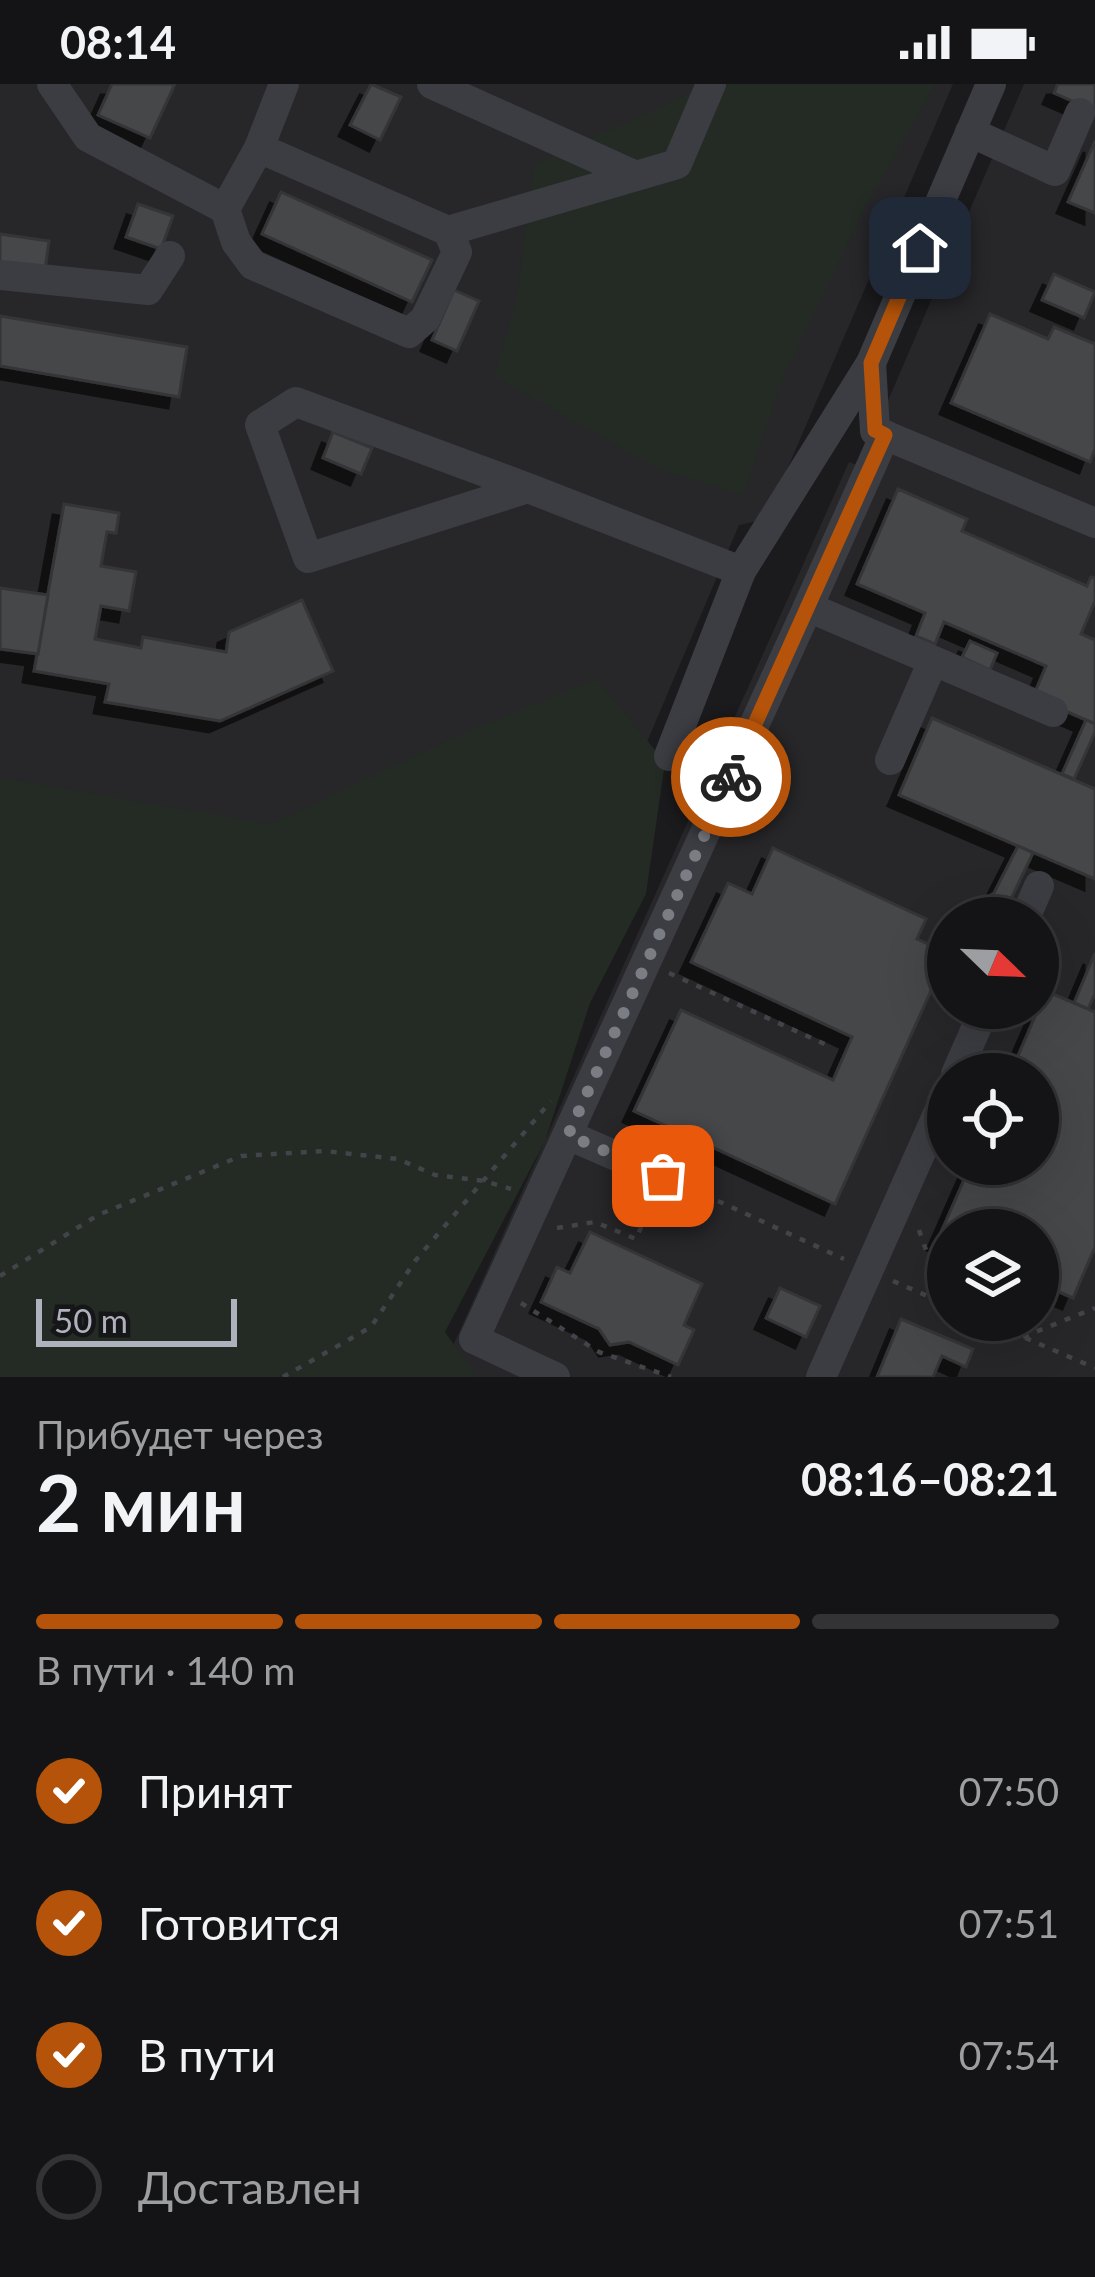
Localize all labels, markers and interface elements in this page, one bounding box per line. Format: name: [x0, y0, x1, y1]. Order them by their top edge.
text: 08:14: [60, 15, 176, 69]
pin: [869, 197, 971, 299]
icon: home: [887, 215, 953, 281]
courier: [671, 717, 791, 837]
icon: bike: [698, 744, 764, 810]
north arrow: [927, 897, 1059, 1029]
map controls: [927, 897, 1059, 1341]
button: locate: [927, 1053, 1059, 1185]
pin: [612, 1125, 714, 1227]
icon: bag: [630, 1143, 696, 1209]
button: layers: [927, 1209, 1059, 1341]
scale bar: [36, 1293, 237, 1346]
text: 50 m: [54, 1300, 128, 1340]
text: Прибудет через: [36, 1411, 323, 1457]
text: 08:16–08:21: [801, 1452, 1059, 1506]
text: 2 мин: [36, 1455, 246, 1549]
text: В пути · 140 m: [36, 1647, 295, 1693]
icon: check: [36, 1758, 102, 1824]
text: Принят: [138, 1764, 292, 1818]
text: 07:50: [959, 1768, 1059, 1814]
icon: check: [36, 1890, 102, 1956]
text: Готовится: [138, 1896, 340, 1950]
text: 07:51: [959, 1900, 1059, 1946]
icon: check: [36, 2022, 102, 2088]
text: В пути: [138, 2028, 276, 2082]
text: 07:54: [959, 2032, 1059, 2078]
text: Доставлен: [138, 2160, 362, 2214]

